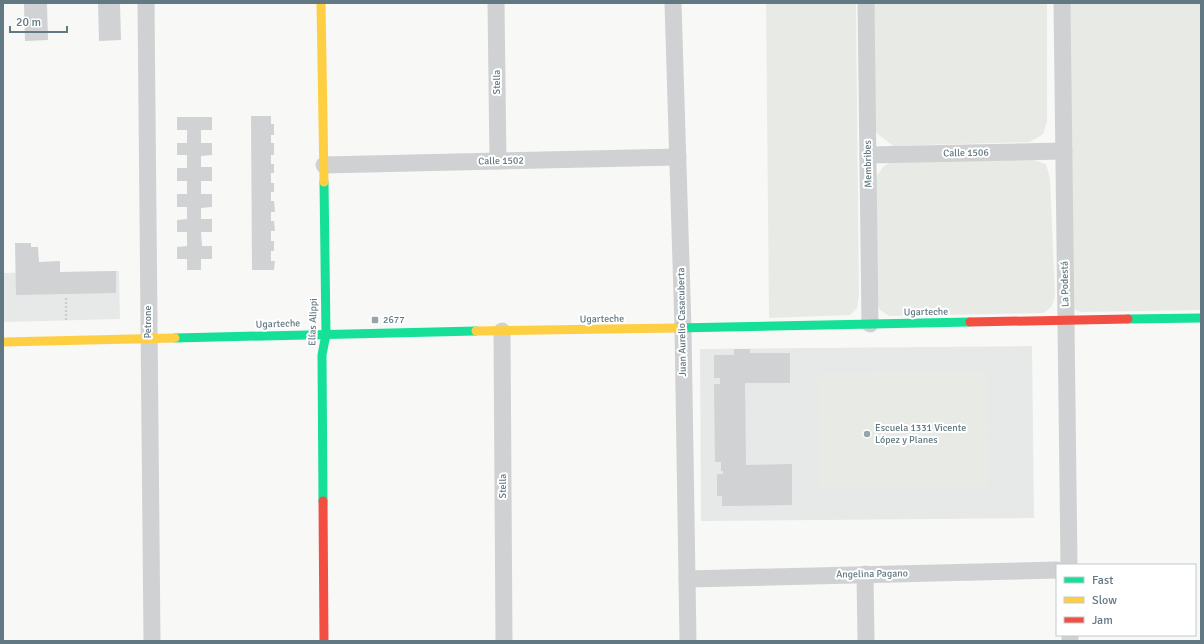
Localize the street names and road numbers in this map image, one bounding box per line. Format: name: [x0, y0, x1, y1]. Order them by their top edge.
street label: Stella: [491, 70, 503, 94]
street label: Membribes: [862, 140, 874, 188]
street label: Calle 1506: [943, 147, 989, 159]
street label: Calle 1502: [478, 155, 524, 167]
street label: La Podestá: [1059, 261, 1071, 307]
street label: Juan Aurelio Casacuberta: [675, 267, 689, 377]
street label: Elías Alippi: [306, 298, 320, 346]
street label: Petrone: [142, 305, 154, 339]
street label: Ugarteche: [904, 306, 948, 318]
street label: Ugarteche: [580, 313, 624, 325]
street label: Ugarteche: [256, 317, 300, 331]
street label: Stella: [497, 474, 509, 498]
street label: Angelina Pagano: [836, 567, 908, 581]

